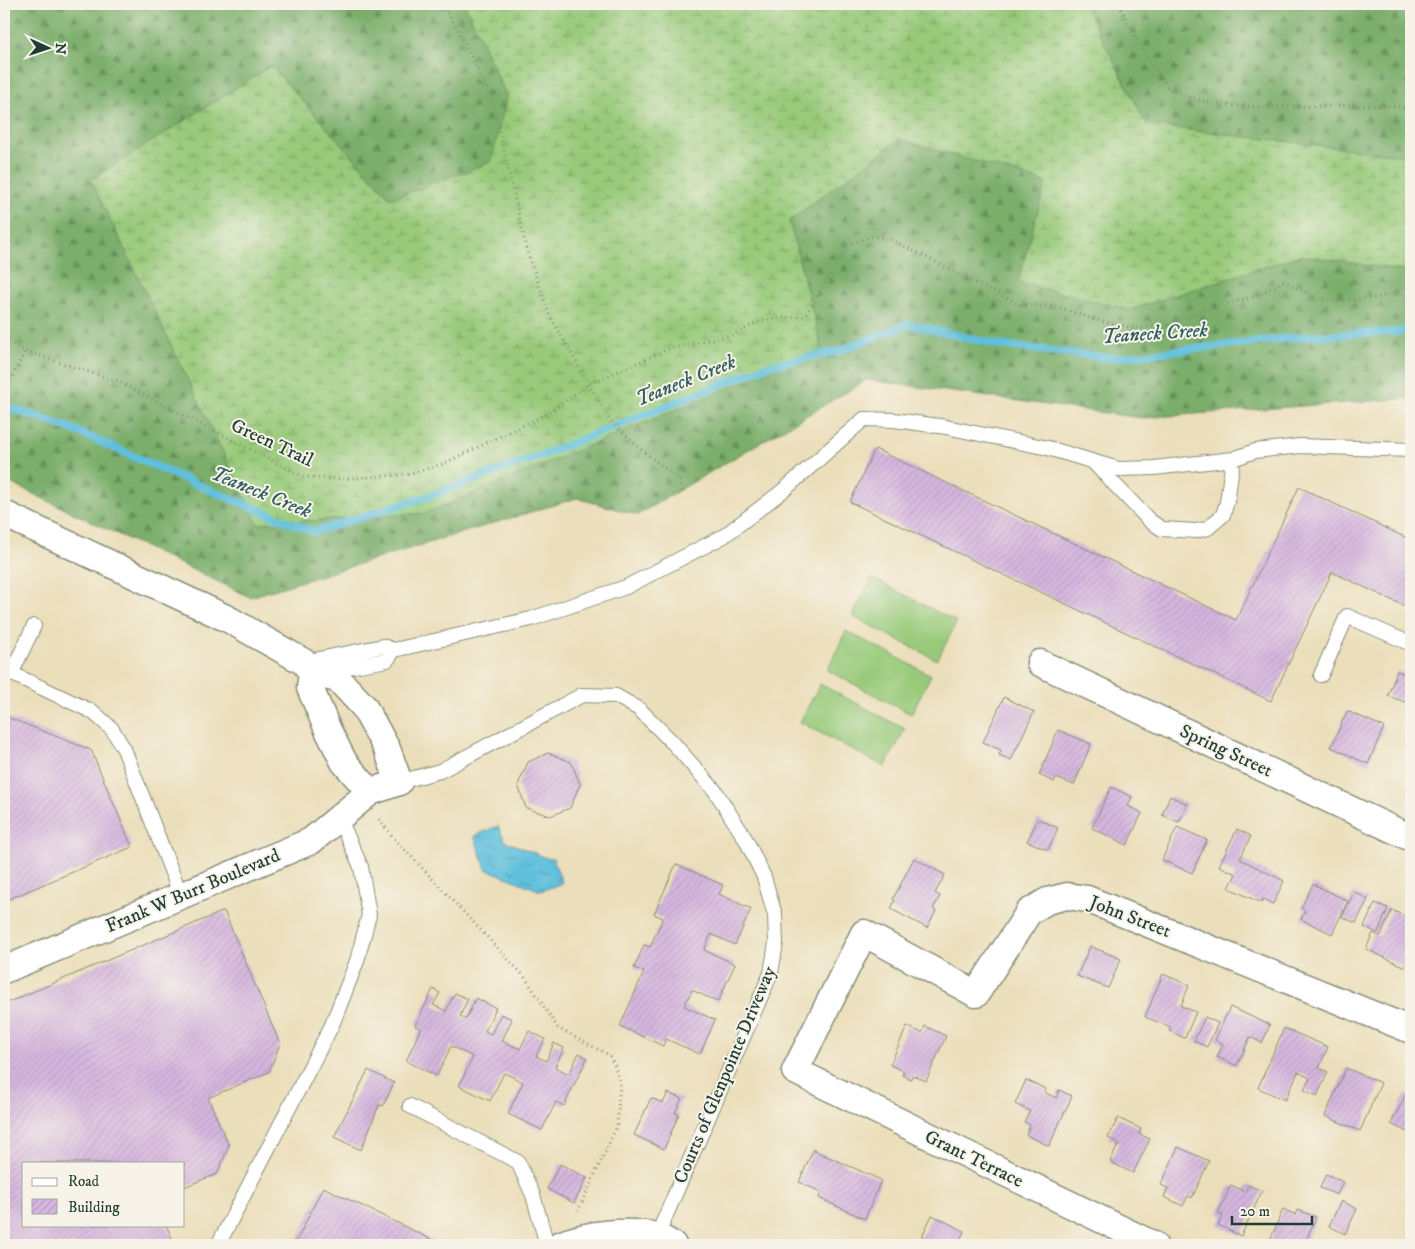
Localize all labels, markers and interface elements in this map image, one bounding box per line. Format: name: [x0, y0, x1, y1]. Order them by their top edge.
north arrow: [22, 22, 72, 72]
text: N: [51, 42, 69, 55]
water label: Teaneck Creek: [1101, 318, 1209, 350]
water label: Teaneck Creek: [632, 349, 740, 412]
street label: Green Trail: [227, 414, 317, 472]
water label: Teaneck Creek: [207, 462, 315, 525]
street label: Spring Street: [1176, 720, 1276, 782]
street label: Frank W Burr Boulevard: [102, 844, 284, 938]
street label: John Street: [1084, 890, 1174, 943]
street label: Courts of Glenpointe Driveway: [669, 962, 782, 1187]
street label: Grant Terrace: [921, 1125, 1027, 1193]
legend: [22, 1162, 185, 1226]
text: Road: [68, 1172, 100, 1191]
scale bar: [1232, 1194, 1312, 1226]
text: Building: [68, 1198, 120, 1217]
text: 20 m: [1240, 1202, 1270, 1221]

